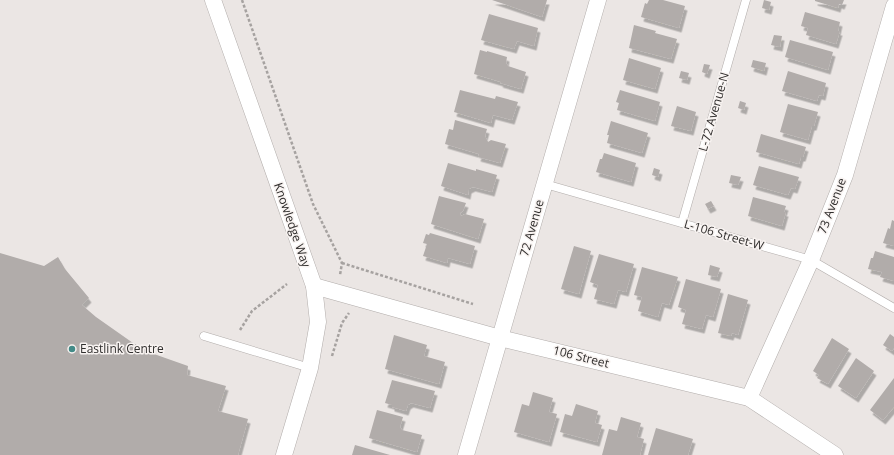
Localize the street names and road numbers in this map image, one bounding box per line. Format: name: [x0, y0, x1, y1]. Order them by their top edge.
street label: L-72 Avenue-N: [694, 70, 733, 153]
street label: 73 Avenue: [813, 175, 850, 236]
street label: Knowledge Way: [270, 180, 315, 270]
street label: 72 Avenue: [515, 197, 548, 258]
street label: L-106 Street-W: [682, 215, 766, 254]
street label: 106 Street: [551, 341, 611, 372]

